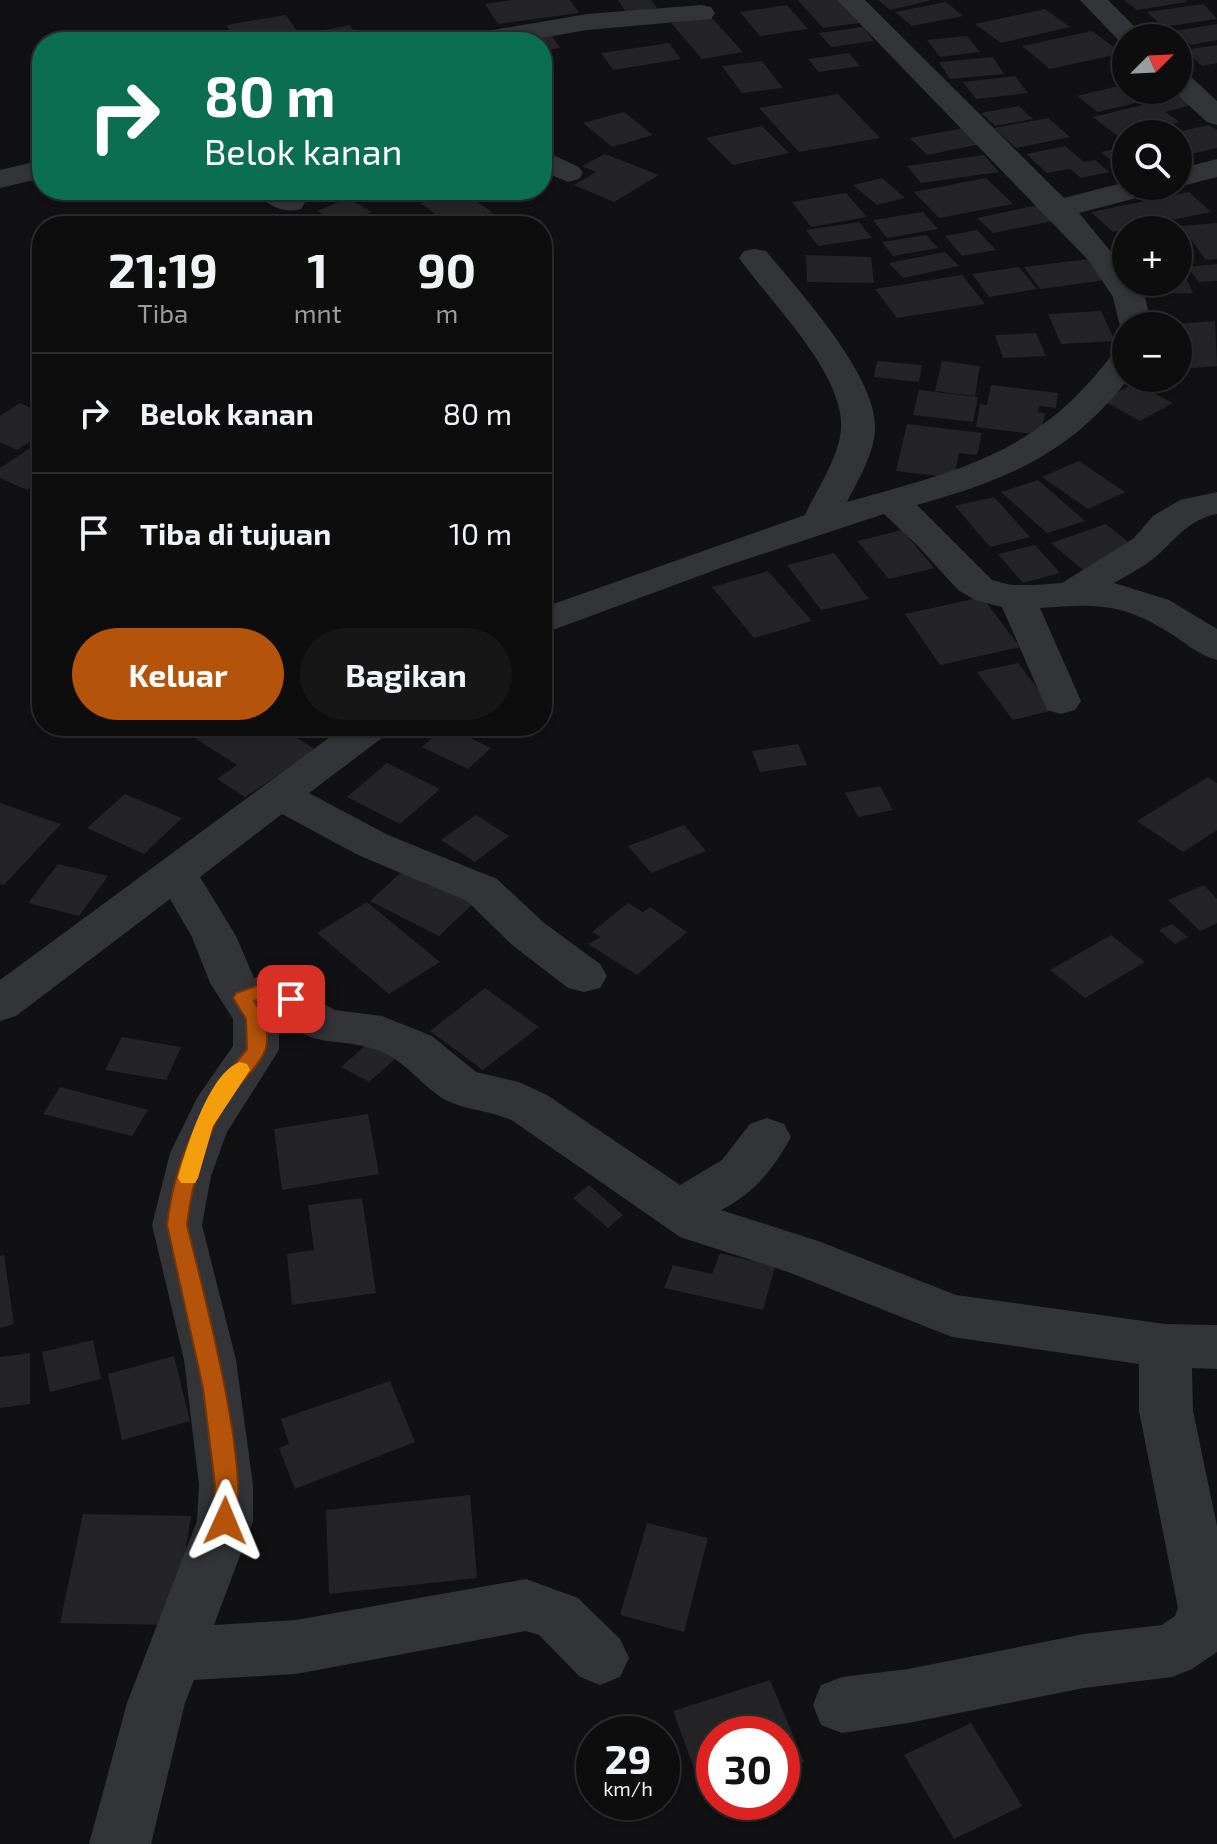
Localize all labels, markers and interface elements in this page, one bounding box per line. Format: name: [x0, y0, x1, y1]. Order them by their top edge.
north arrow: [1112, 24, 1192, 104]
map controls: [1112, 24, 1192, 392]
text: 80 m: [204, 61, 336, 128]
icon: right: [72, 64, 176, 168]
button: search: [1112, 120, 1192, 200]
text: Belok kanan: [204, 129, 402, 172]
button: +: [1112, 216, 1192, 296]
text: 21:19: [108, 240, 218, 298]
text: 1: [307, 240, 328, 298]
text: 90: [418, 240, 476, 298]
text: Tiba: [138, 297, 188, 328]
text: mnt: [294, 297, 342, 328]
text: m: [435, 297, 458, 328]
button: −: [1112, 312, 1192, 392]
icon: right: [72, 391, 116, 435]
text: Belok kanan: [140, 395, 314, 431]
text: 80 m: [443, 395, 512, 431]
icon: arrive: [72, 511, 116, 555]
text: Tiba di tujuan: [140, 515, 331, 551]
text: 10 m: [449, 515, 512, 551]
button: Keluar: [72, 628, 284, 720]
button: Bagikan: [300, 628, 512, 720]
pin: [257, 965, 325, 1033]
icon: arrive: [269, 977, 313, 1021]
position arrow: [183, 1479, 267, 1563]
speed limit sign: 30: [696, 1716, 800, 1820]
text: 29: [605, 1734, 651, 1782]
text: km/h: [603, 1776, 653, 1800]

